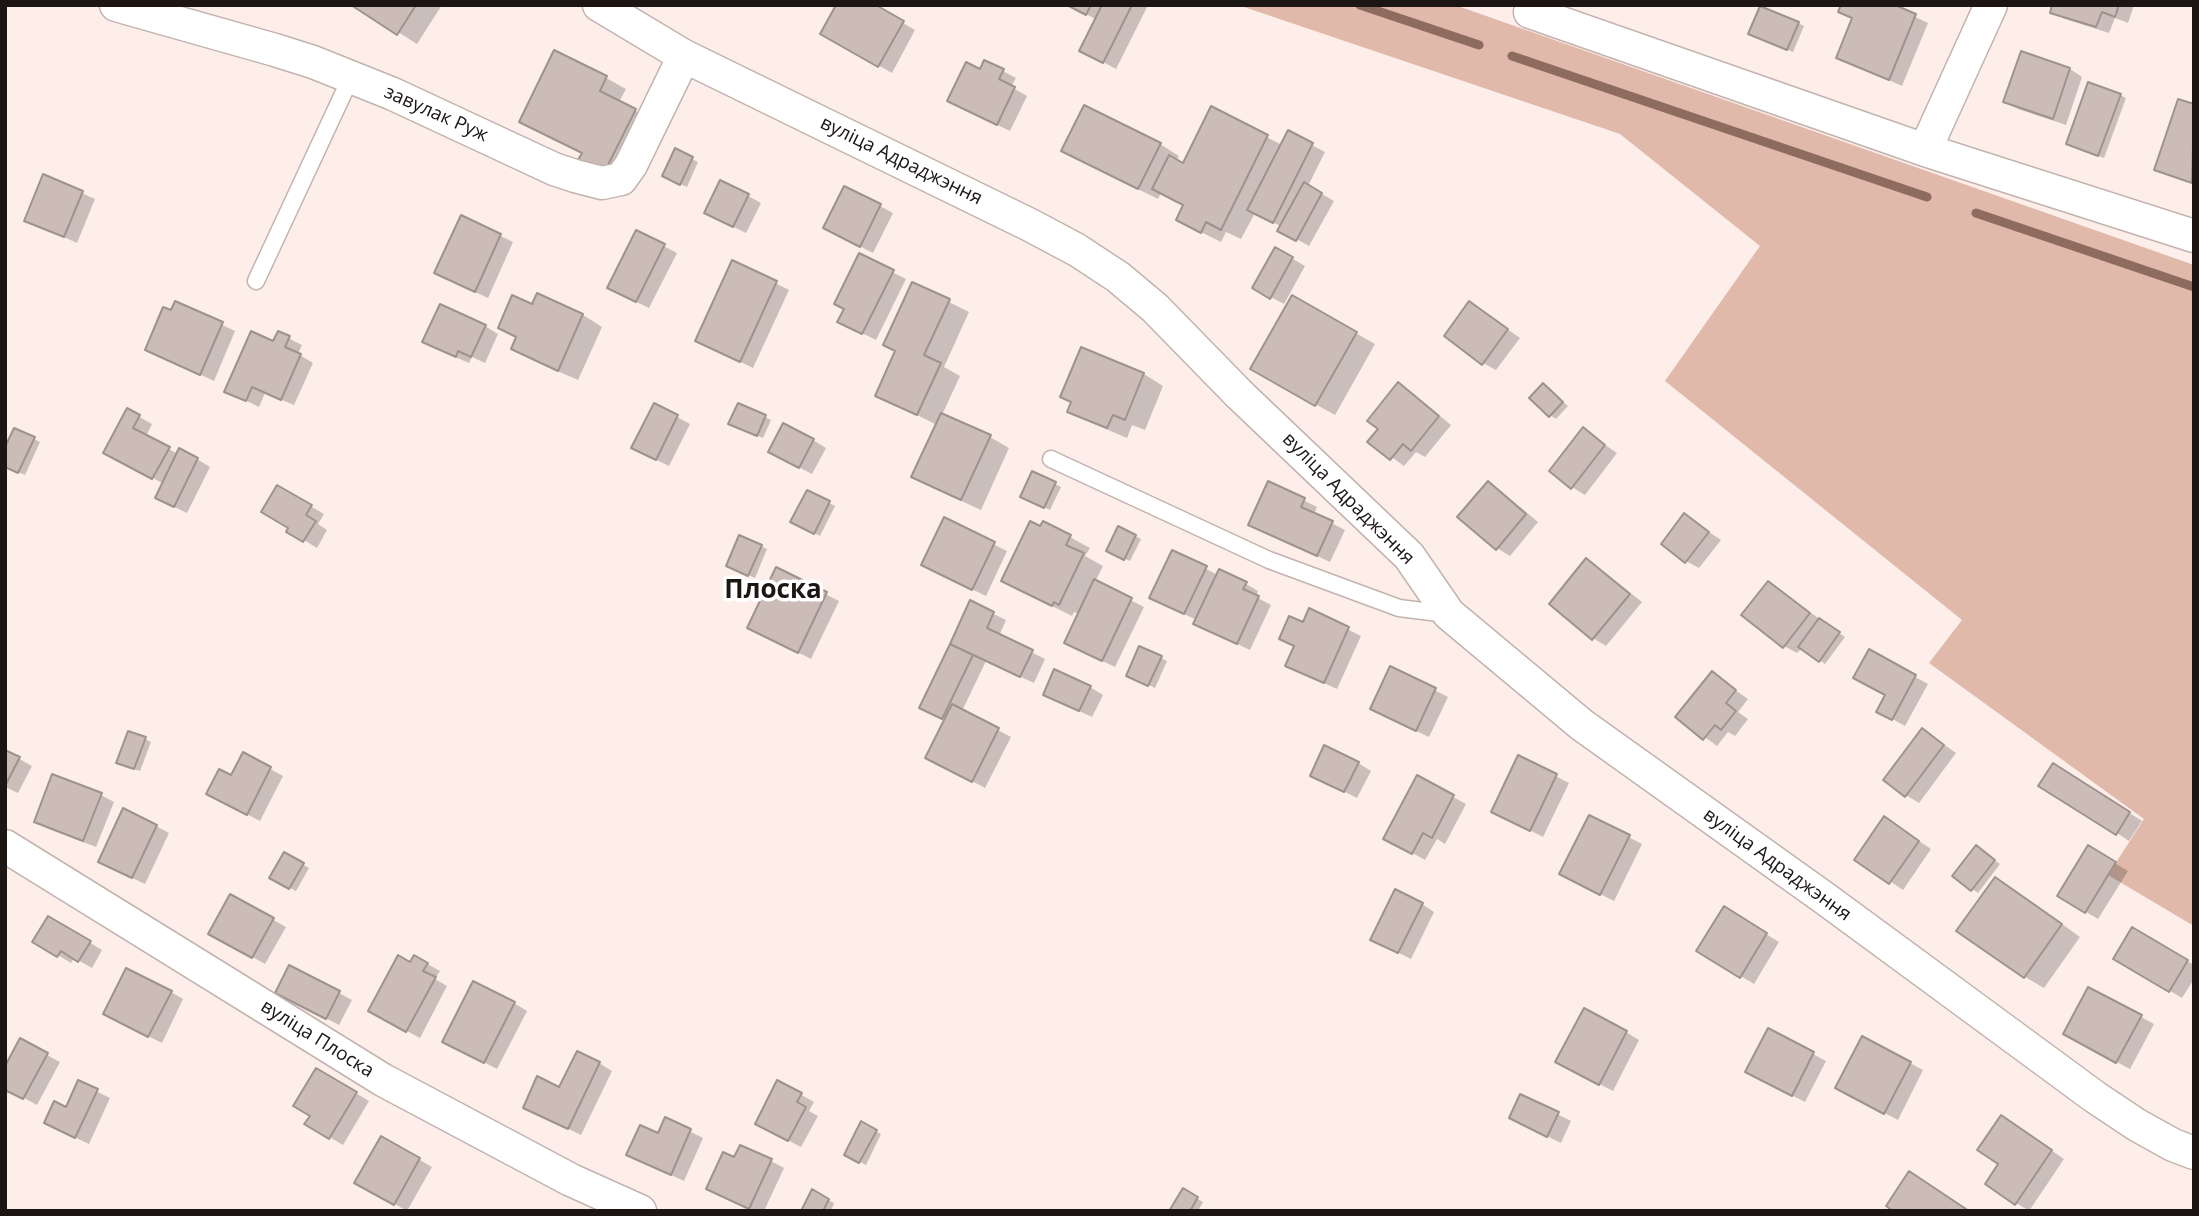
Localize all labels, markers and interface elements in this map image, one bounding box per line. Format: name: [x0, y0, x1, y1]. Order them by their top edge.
street label: завулак Руж: [381, 81, 491, 147]
street label: вуліца Адраджэння: [816, 112, 986, 210]
street label: вуліца Адраджэння: [1277, 428, 1419, 570]
district label: Плоска: [724, 575, 822, 607]
street label: вуліца Адраджэння: [1699, 804, 1855, 926]
street label: вуліца Плоска: [256, 995, 378, 1083]

